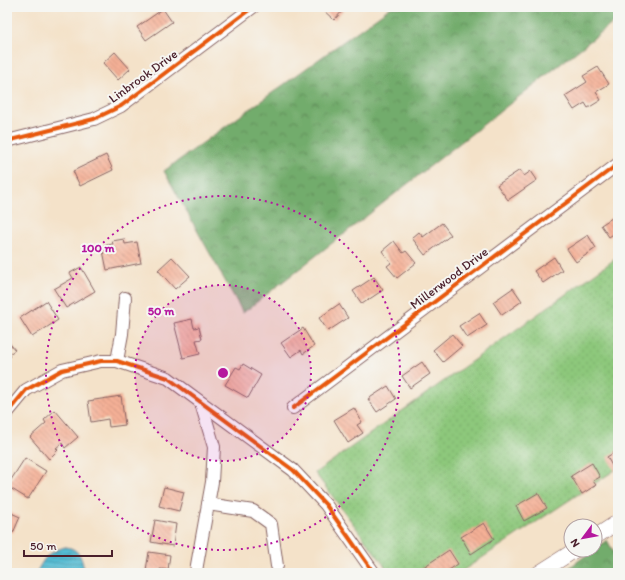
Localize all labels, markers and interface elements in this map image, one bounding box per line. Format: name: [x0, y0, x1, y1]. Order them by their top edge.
street label: Linbrook Drive: [106, 46, 180, 106]
text: 100 m: [81, 241, 115, 255]
street label: Millerwood Drive: [407, 244, 491, 312]
text: 50 m: [148, 304, 175, 318]
centre of rings: [216, 366, 230, 380]
north arrow: [563, 518, 603, 558]
scale bar: [24, 532, 112, 558]
text: N: [567, 536, 582, 550]
text: 50 m: [30, 539, 56, 553]

